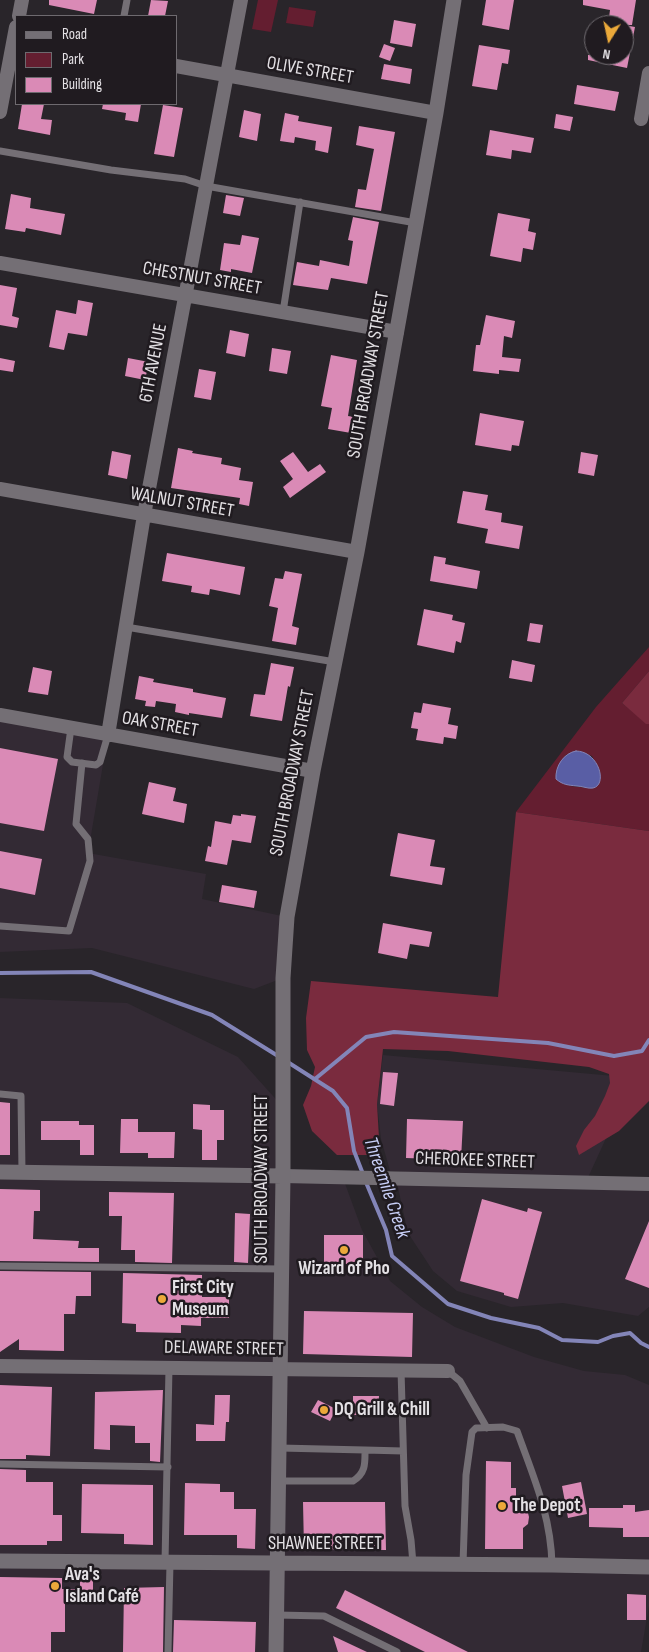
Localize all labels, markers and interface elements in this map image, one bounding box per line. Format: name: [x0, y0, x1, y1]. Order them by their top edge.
legend: [15, 15, 178, 105]
north arrow: [584, 15, 634, 65]
text: Road: [62, 25, 87, 44]
text: N: [601, 45, 612, 63]
text: Park: [62, 50, 84, 69]
street label: OLIVE STREET: [265, 52, 355, 90]
text: Building: [62, 75, 102, 94]
street label: CHESTNUT STREET: [141, 257, 263, 301]
street label: SOUTH BROADWAY STREET: [343, 290, 395, 460]
street label: 6TH AVENUE: [135, 322, 173, 404]
street label: WALNUT STREET: [128, 483, 236, 523]
street label: SOUTH BROADWAY STREET: [266, 688, 320, 858]
street label: OAK STREET: [120, 707, 200, 743]
street label: SOUTH BROADWAY STREET: [251, 1094, 273, 1264]
water label: Threemile Creek: [357, 1134, 415, 1242]
street label: CHEROKEE STREET: [415, 1148, 535, 1174]
marker: Wizard of Pho: [338, 1244, 350, 1256]
place label: Wizard of Pho: [298, 1258, 390, 1280]
place label: First City Museum: [172, 1277, 234, 1321]
marker: First City Museum: [156, 1293, 168, 1305]
street label: DELAWARE STREET: [164, 1337, 284, 1361]
place label: DQ Grill & Chill: [334, 1399, 430, 1421]
marker: DQ Grill & Chill: [318, 1404, 330, 1416]
place label: The Depot: [512, 1495, 580, 1517]
marker: The Depot: [496, 1500, 508, 1512]
street label: SHAWNEE STREET: [268, 1533, 382, 1555]
place label: Ava's Island Café: [65, 1564, 139, 1608]
marker: Ava's Island Café: [49, 1580, 61, 1592]

